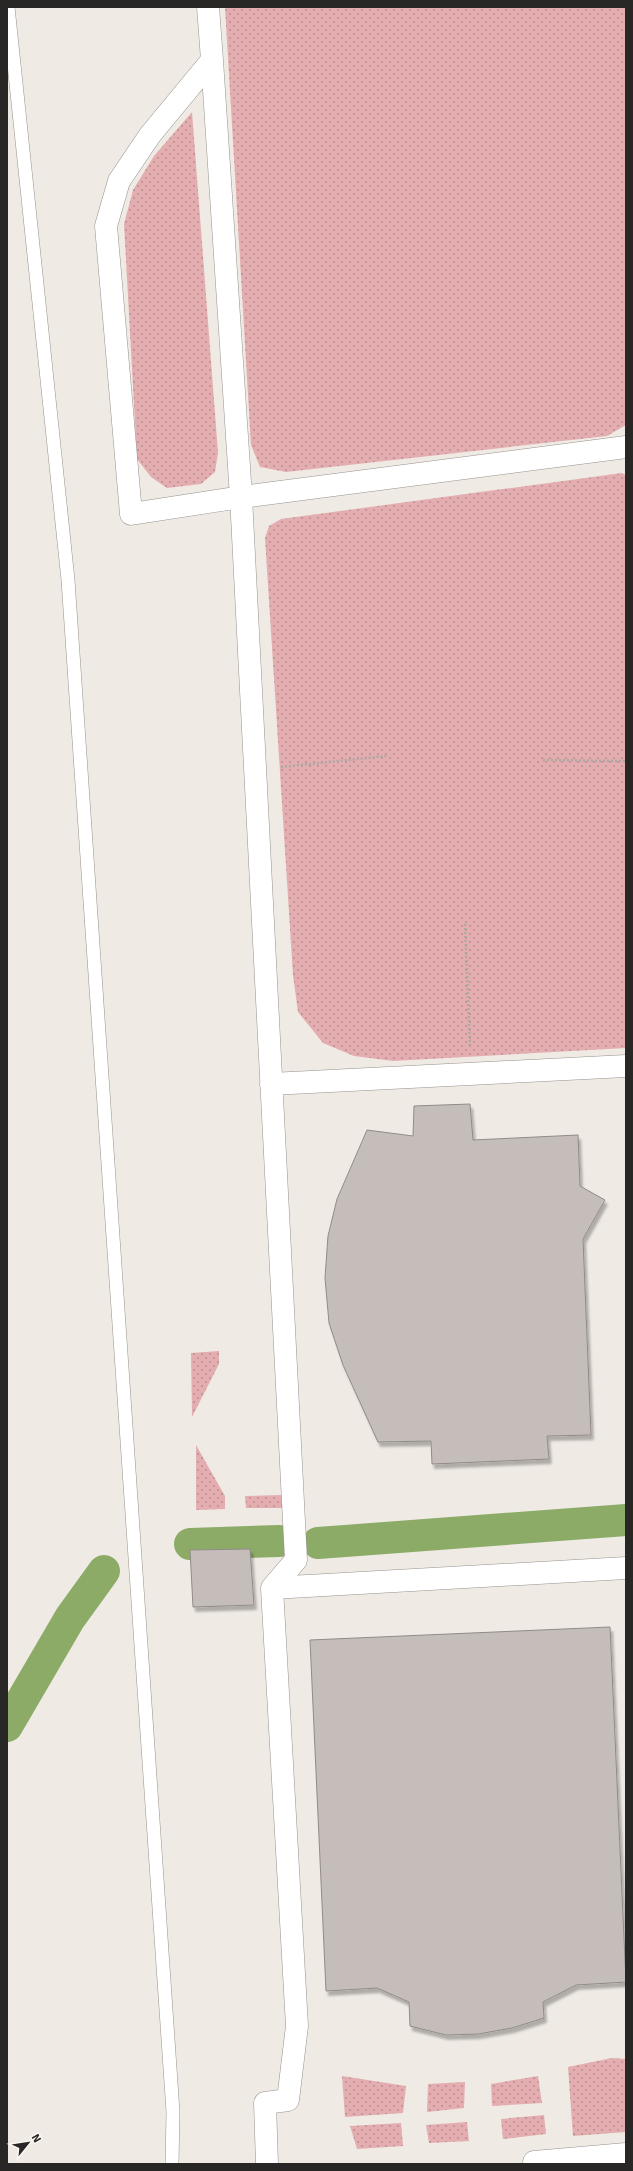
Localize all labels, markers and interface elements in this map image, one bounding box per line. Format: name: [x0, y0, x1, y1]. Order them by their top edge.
north arrow: [8, 2123, 48, 2163]
text: N: [29, 2132, 44, 2145]

